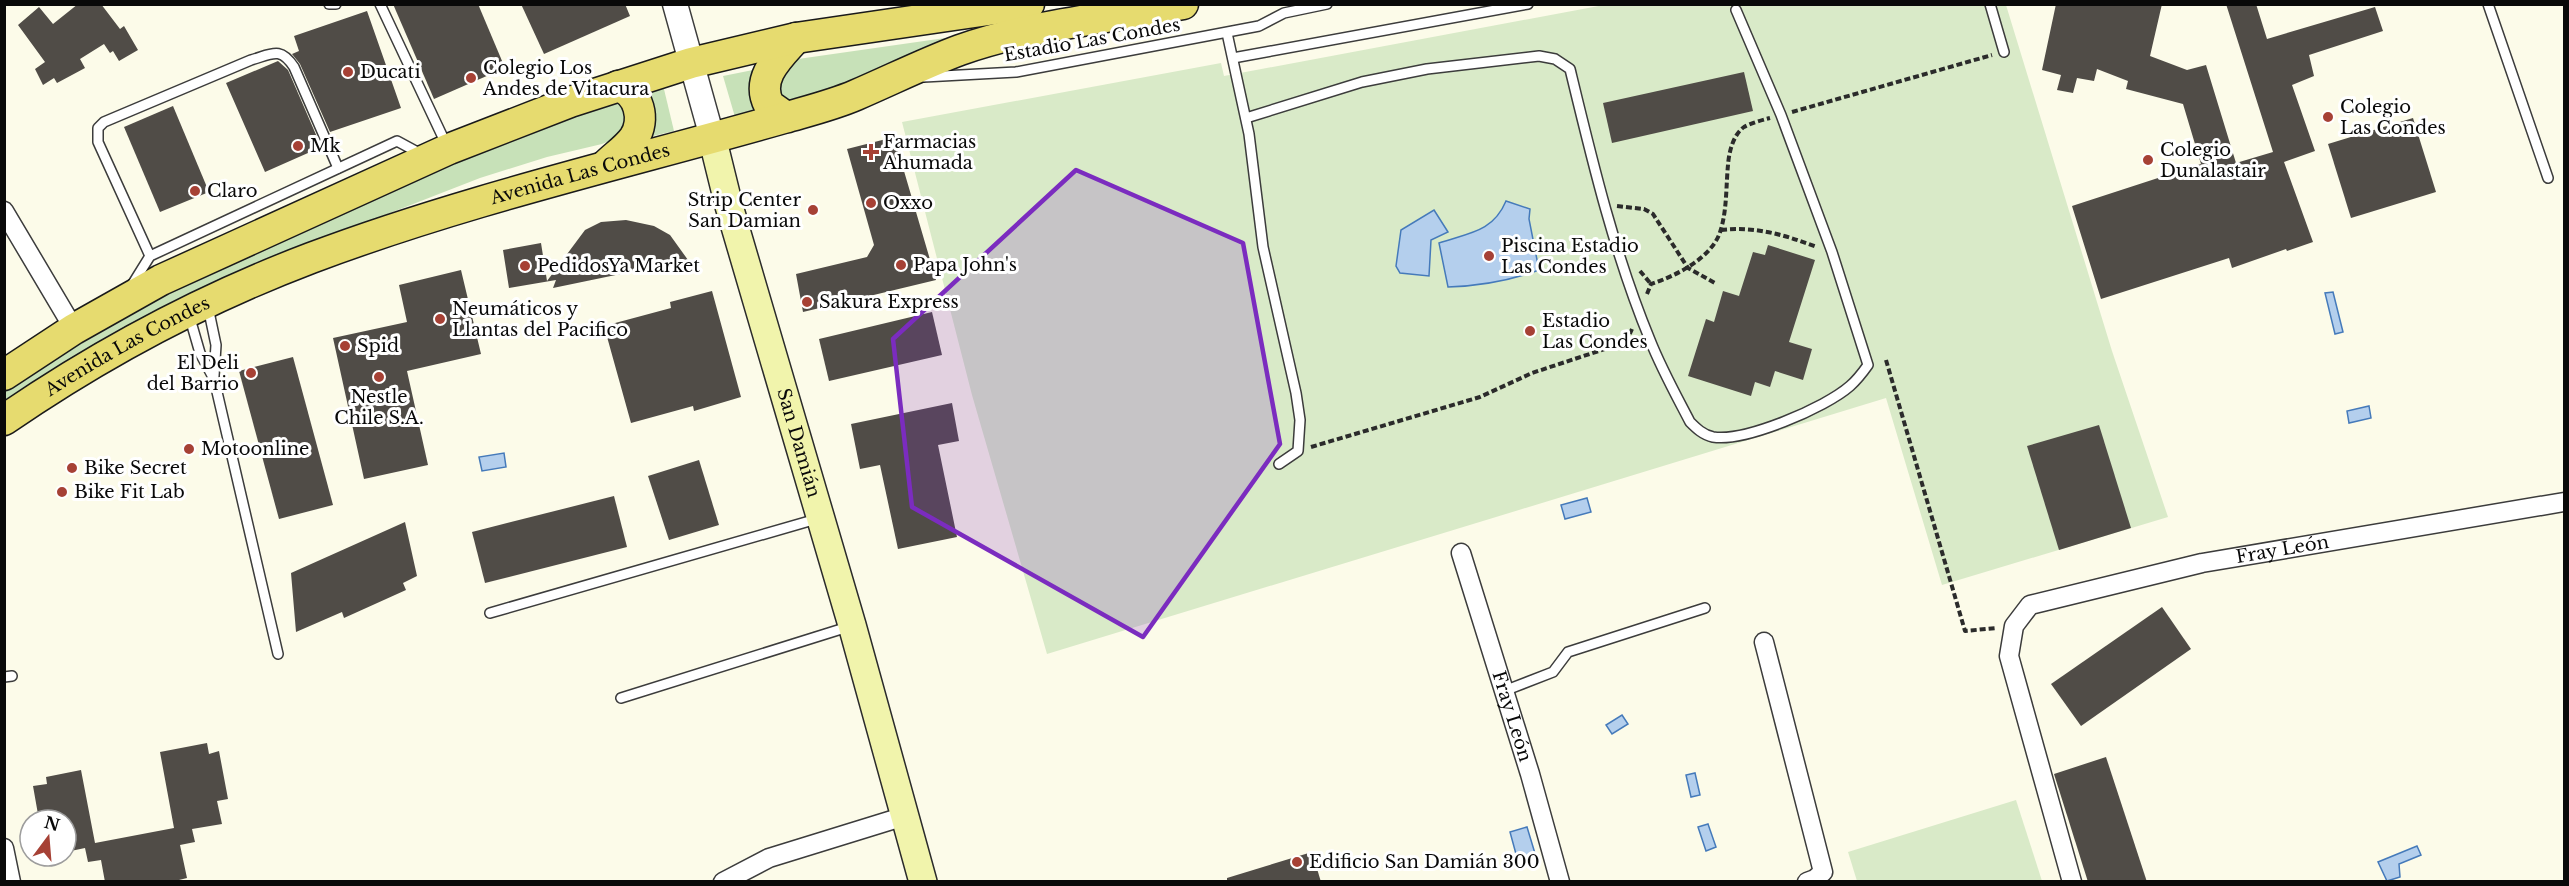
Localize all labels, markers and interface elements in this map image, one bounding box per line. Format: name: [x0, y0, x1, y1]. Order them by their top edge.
street label: Estadio Las Condes: [1002, 14, 1182, 66]
place label: Colegio Los Andes de Vitacura: [482, 57, 649, 100]
place label: Ducati: [360, 61, 421, 83]
marker: Ducati: [341, 65, 355, 79]
marker: Colegio Los Andes de Vitacura: [464, 71, 478, 85]
place label: Colegio Las Condes: [2340, 96, 2446, 139]
marker: Colegio Las Condes: [2321, 110, 2335, 124]
place label: Farmacias Ahumada: [882, 131, 976, 174]
place label: Mk: [310, 135, 341, 157]
marker: Mk: [291, 139, 305, 153]
street label: Avenida Las Condes: [487, 139, 672, 210]
place label: Colegio Dunalastair: [2160, 139, 2266, 182]
marker: Farmacias Ahumada: [864, 145, 878, 159]
marker: Colegio Dunalastair: [2141, 153, 2155, 167]
place label: Claro: [207, 180, 257, 202]
marker: Claro: [188, 184, 202, 198]
place label: Strip Center San Damian: [688, 189, 801, 232]
place label: Oxxo: [883, 192, 933, 214]
marker: Oxxo: [864, 196, 878, 210]
marker: Strip Center San Damian: [806, 203, 820, 217]
place label: Piscina Estadio Las Condes: [1501, 235, 1639, 278]
marker: Piscina Estadio Las Condes: [1482, 249, 1496, 263]
place label: Papa John's: [913, 254, 1017, 276]
place label: PedidosYa Market: [537, 255, 700, 277]
marker: Papa John's: [894, 258, 908, 272]
marker: PedidosYa Market: [518, 259, 532, 273]
place label: Sakura Express: [819, 291, 959, 313]
street label: Avenida Las Condes: [40, 292, 213, 401]
marker: Sakura Express: [800, 295, 814, 309]
place label: Neumáticos y Llantas del Pacifico: [452, 298, 628, 341]
place label: Estadio Las Condes: [1542, 310, 1648, 353]
marker: Neumáticos y Llantas del Pacifico: [433, 312, 447, 326]
marker: Estadio Las Condes: [1523, 324, 1537, 338]
place label: Spid: [357, 335, 399, 357]
marker: Spid: [338, 339, 352, 353]
place label: El Deli del Barrio: [147, 352, 239, 395]
marker: El Deli del Barrio: [244, 366, 258, 380]
marker: Nestle Chile S.A.: [372, 370, 386, 384]
place label: Nestle Chile S.A.: [334, 386, 424, 429]
street label: San Damián: [772, 386, 825, 500]
place label: Motoonline: [201, 438, 309, 460]
marker: Motoonline: [182, 442, 196, 456]
place label: Bike Secret: [84, 457, 187, 479]
marker: Bike Secret: [65, 461, 79, 475]
place label: Bike Fit Lab: [74, 481, 185, 503]
marker: Bike Fit Lab: [55, 485, 69, 499]
street label: Fray León: [2234, 531, 2330, 568]
street label: Fray León: [1487, 668, 1536, 764]
north arrow: [18, 808, 78, 868]
text: N: [42, 812, 62, 835]
place label: Edificio San Damián 300: [1309, 851, 1540, 873]
marker: Edificio San Damián 300: [1290, 855, 1304, 869]

